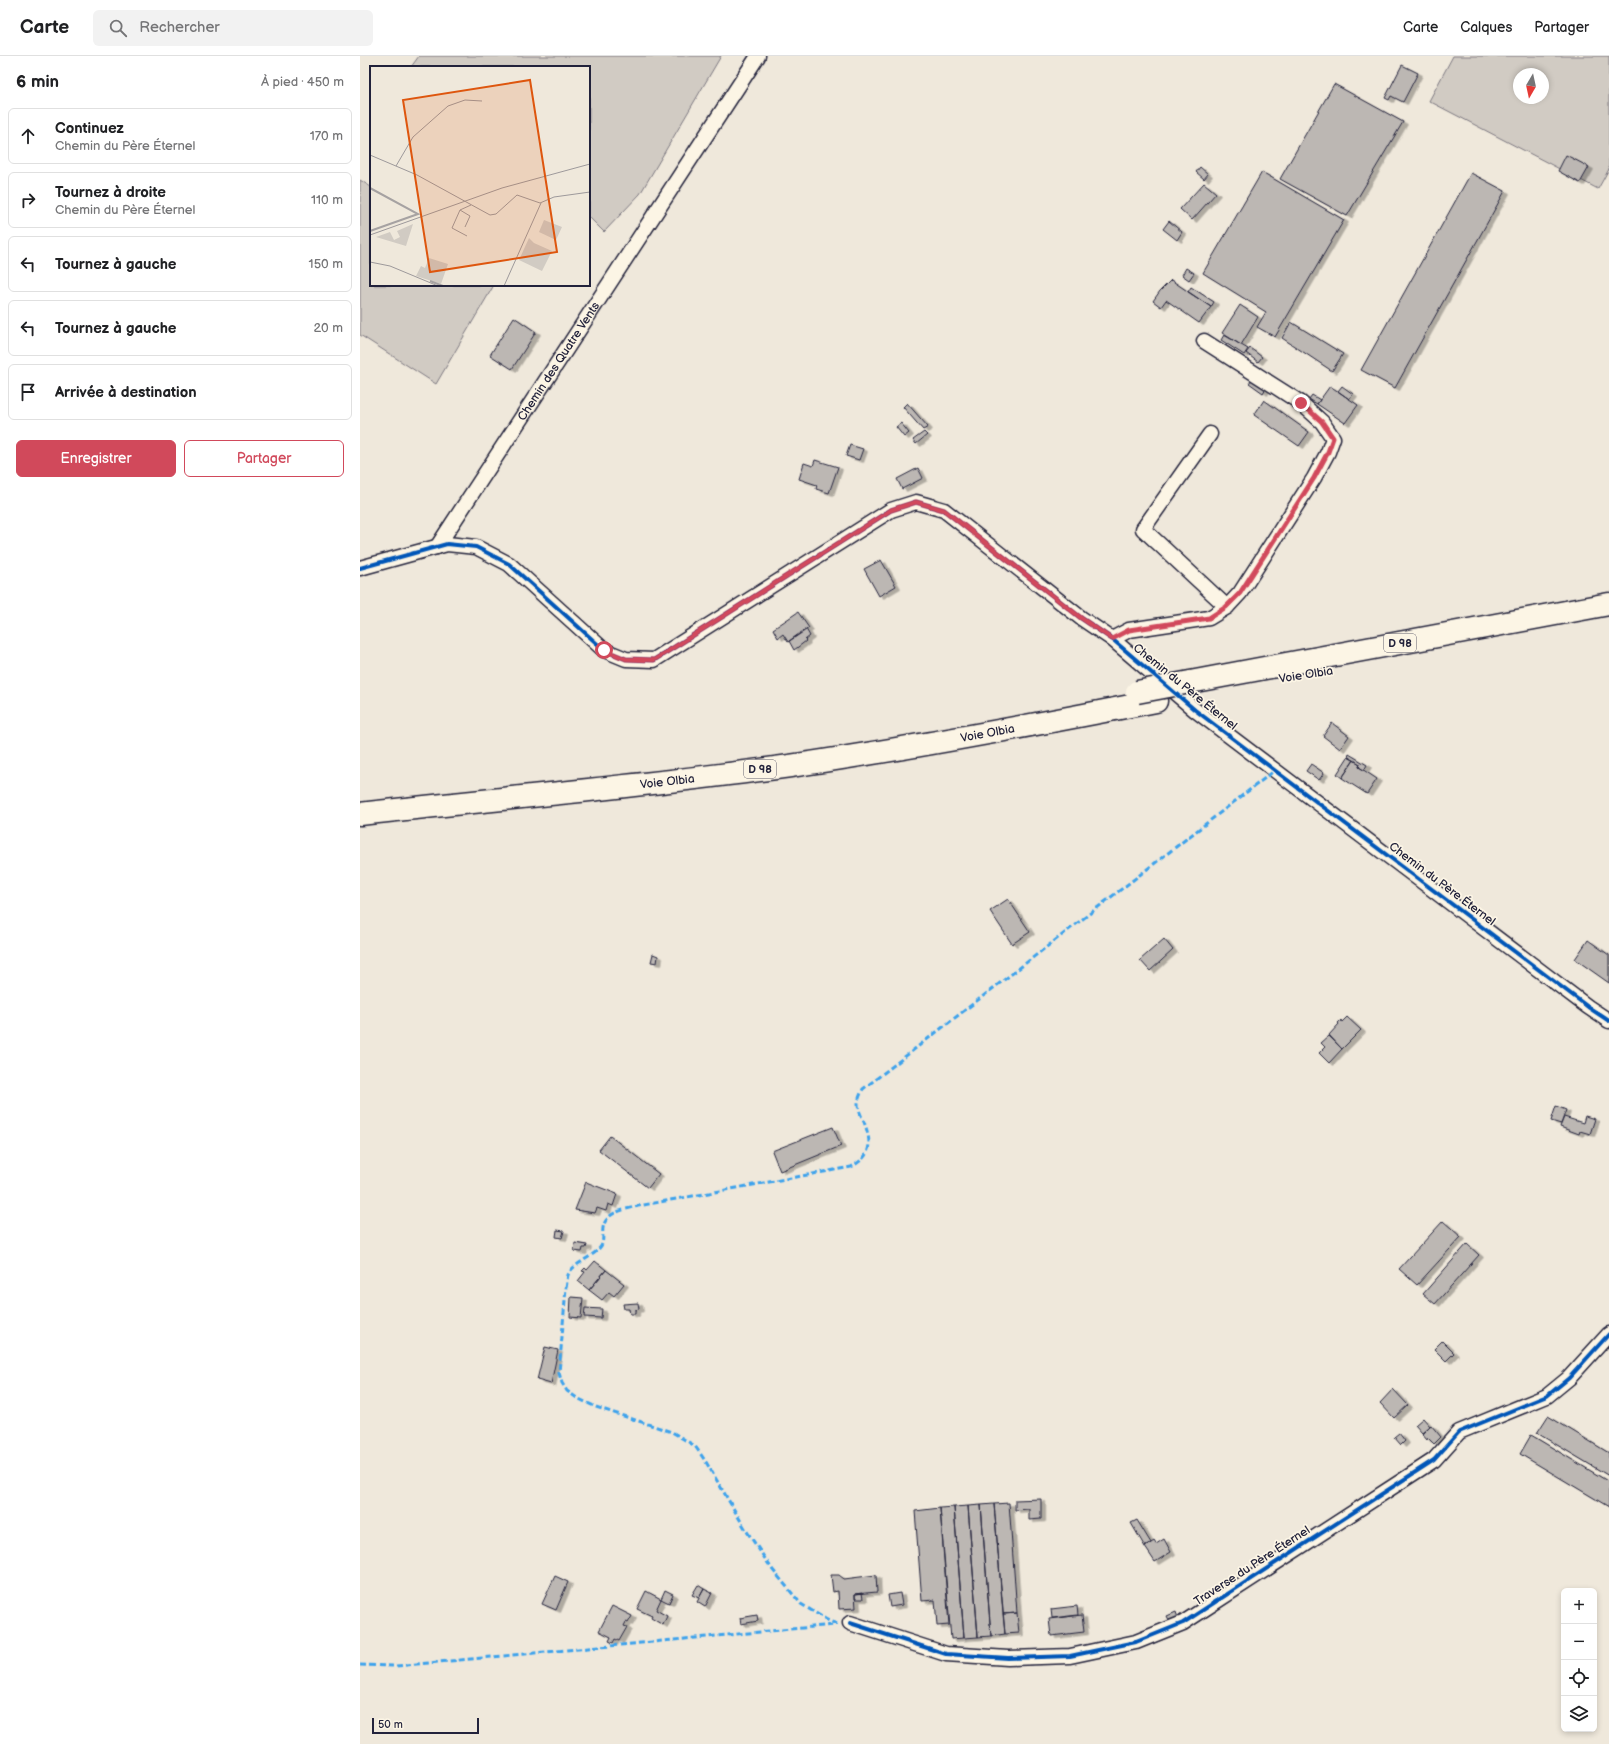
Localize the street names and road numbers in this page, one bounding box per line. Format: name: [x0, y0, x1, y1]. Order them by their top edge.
street label: Chemin des Quatre Vents: [514, 299, 603, 423]
road number: D 98: [1384, 634, 1416, 652]
street label: Chemin du Père Éternel: [1130, 640, 1241, 734]
street label: Voie Olbia: [1278, 663, 1334, 687]
street label: Voie Olbia: [959, 721, 1016, 745]
road number: D 98: [744, 760, 776, 778]
street label: Voie Olbia: [639, 771, 696, 792]
street label: Chemin du Père Éternel: [1386, 838, 1499, 929]
street label: Traverse du Père Éternel: [1191, 1522, 1313, 1609]

